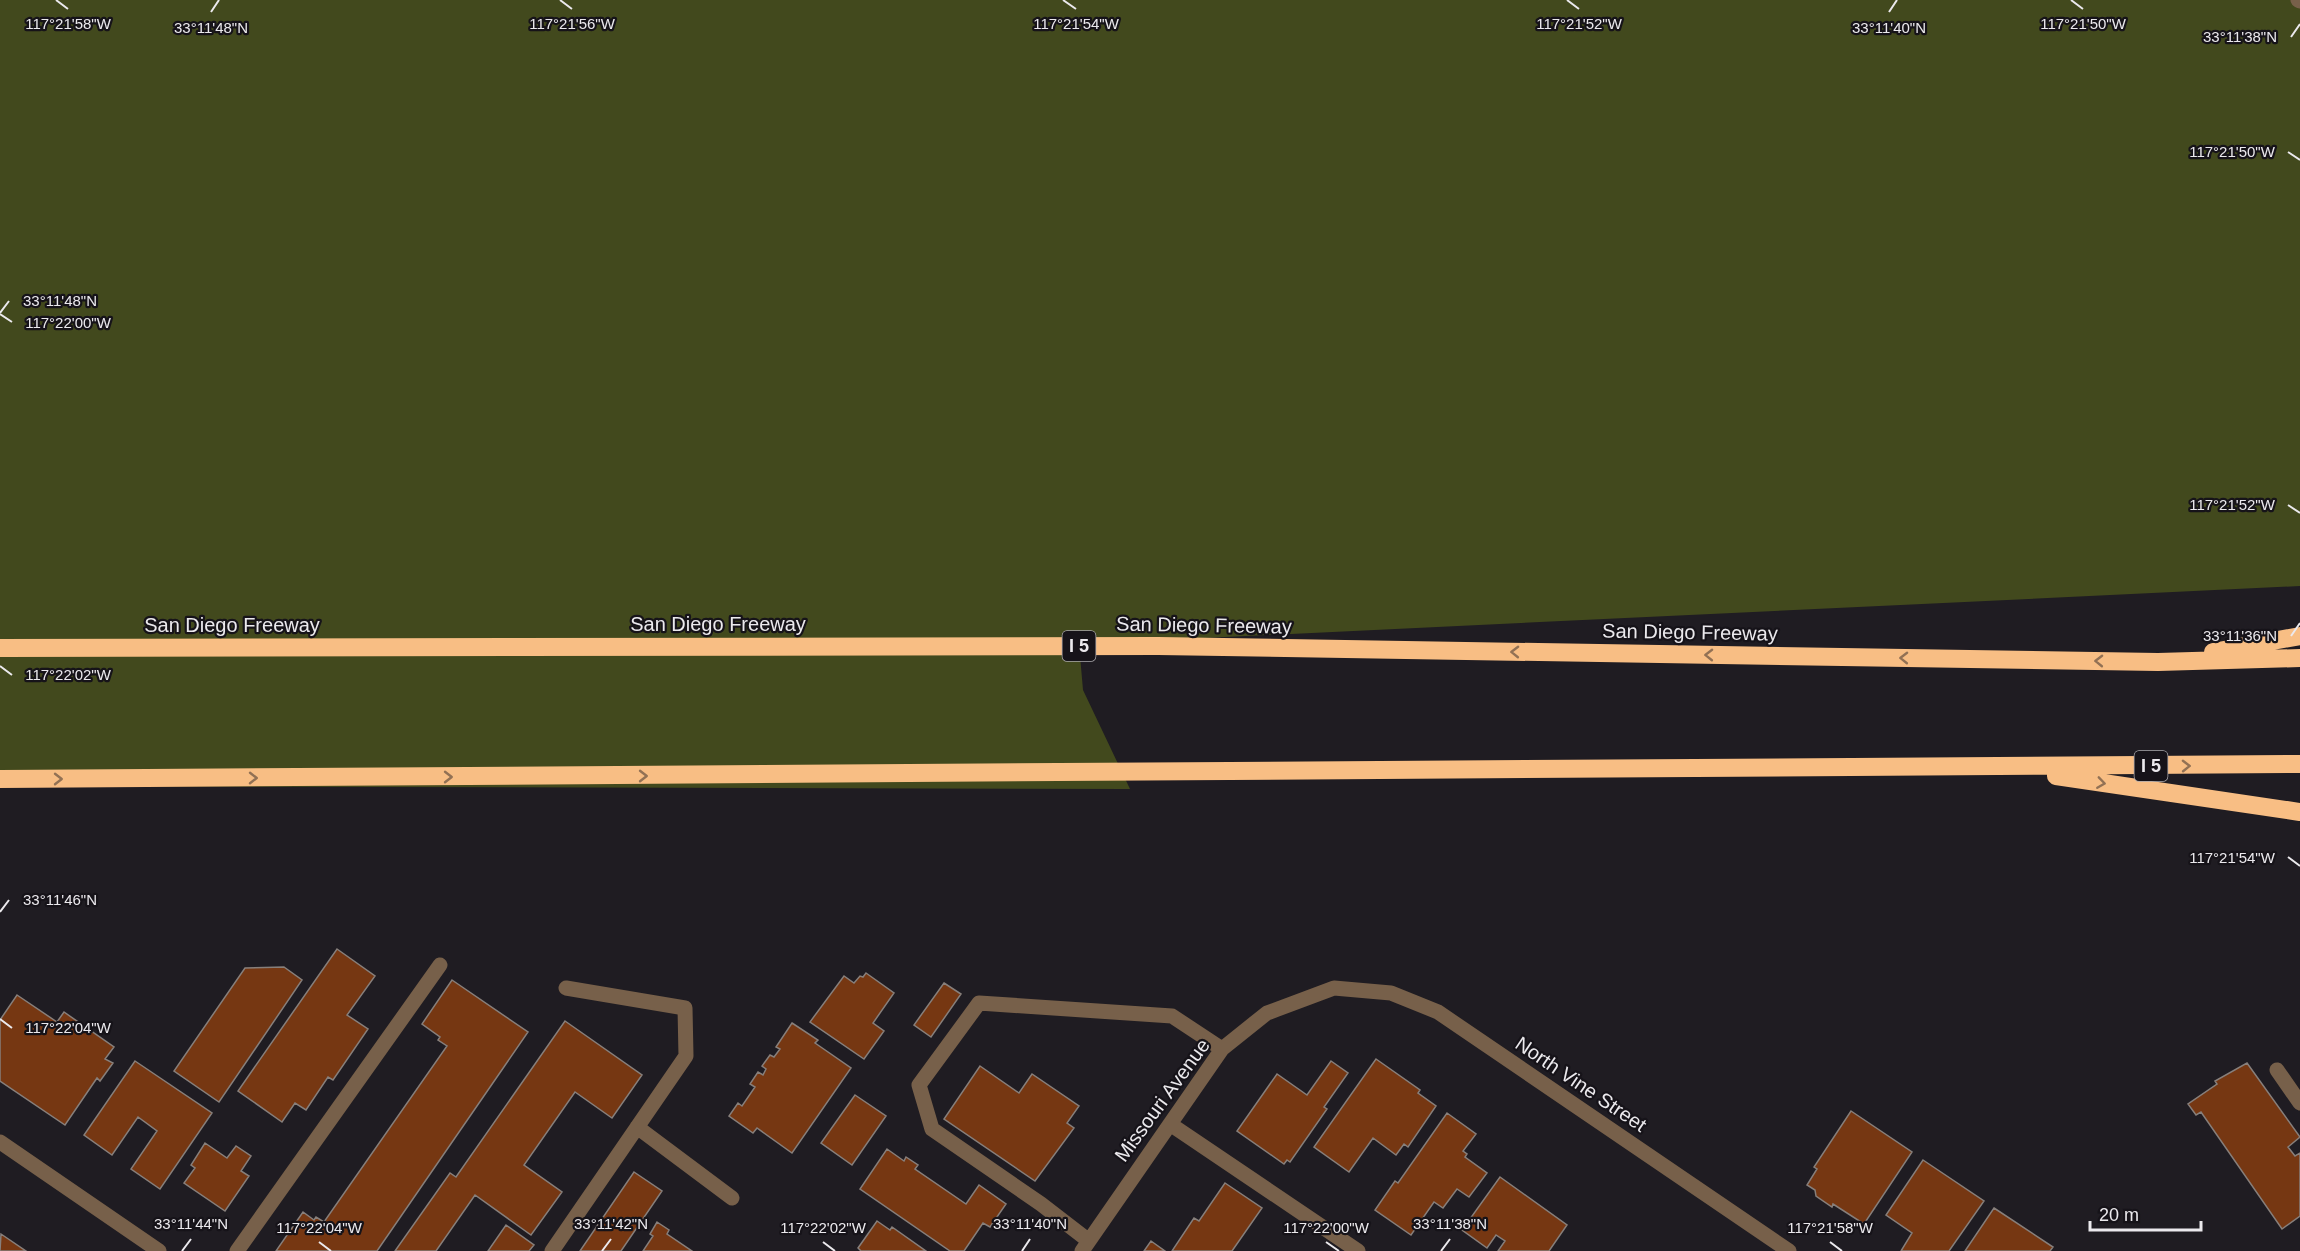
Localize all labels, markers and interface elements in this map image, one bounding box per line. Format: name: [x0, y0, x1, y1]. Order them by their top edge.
text: 117°21'58"W: [25, 15, 112, 32]
text: 117°21'56"W: [529, 15, 616, 32]
text: 117°21'54"W: [1033, 15, 1120, 32]
text: 117°21'52"W: [1536, 15, 1623, 32]
text: 117°21'50"W: [2040, 15, 2127, 32]
text: 33°11'48"N: [174, 19, 248, 36]
text: 33°11'40"N: [1852, 19, 1926, 36]
text: 33°11'38"N: [2203, 28, 2277, 45]
text: 117°21'50"W: [2189, 143, 2276, 160]
text: 33°11'48"N: [23, 292, 97, 309]
text: 117°22'00"W: [25, 314, 112, 331]
text: 117°21'52"W: [2189, 496, 2276, 513]
street label: San Diego Freeway: [1116, 612, 1292, 638]
street label: San Diego Freeway: [630, 613, 806, 635]
street label: San Diego Freeway: [144, 614, 320, 636]
street label: San Diego Freeway: [1602, 619, 1778, 645]
text: 33°11'36"N: [2203, 627, 2277, 644]
road number: I 5: [1062, 631, 1096, 661]
one-way arrow: [1510, 646, 1519, 658]
one-way arrow: [1705, 649, 1714, 661]
one-way arrow: [1900, 652, 1909, 664]
one-way arrow: [2095, 655, 2104, 667]
text: 117°22'02"W: [25, 666, 112, 683]
road number: I 5: [2134, 751, 2168, 781]
one-way arrow: [2181, 760, 2190, 772]
one-way arrow: [639, 770, 648, 782]
one-way arrow: [444, 771, 453, 783]
one-way arrow: [249, 772, 258, 784]
one-way arrow: [54, 773, 63, 785]
one-way arrow: [2096, 776, 2105, 788]
text: 117°21'54"W: [2189, 849, 2276, 866]
text: 33°11'46"N: [23, 891, 97, 908]
text: 117°22'04"W: [25, 1019, 112, 1036]
street label: North Vine Street: [1511, 1032, 1651, 1136]
street label: Missouri Avenue: [1110, 1034, 1214, 1166]
scale bar: [2090, 1194, 2201, 1232]
text: 20 m: [2099, 1205, 2139, 1225]
text: 33°11'44"N: [154, 1215, 228, 1232]
text: 33°11'42"N: [574, 1215, 648, 1232]
text: 33°11'40"N: [993, 1215, 1067, 1232]
text: 33°11'38"N: [1413, 1215, 1487, 1232]
text: 117°22'04"W: [276, 1219, 363, 1236]
text: 117°22'02"W: [780, 1219, 867, 1236]
text: 117°22'00"W: [1283, 1219, 1370, 1236]
text: 117°21'58"W: [1787, 1219, 1874, 1236]

